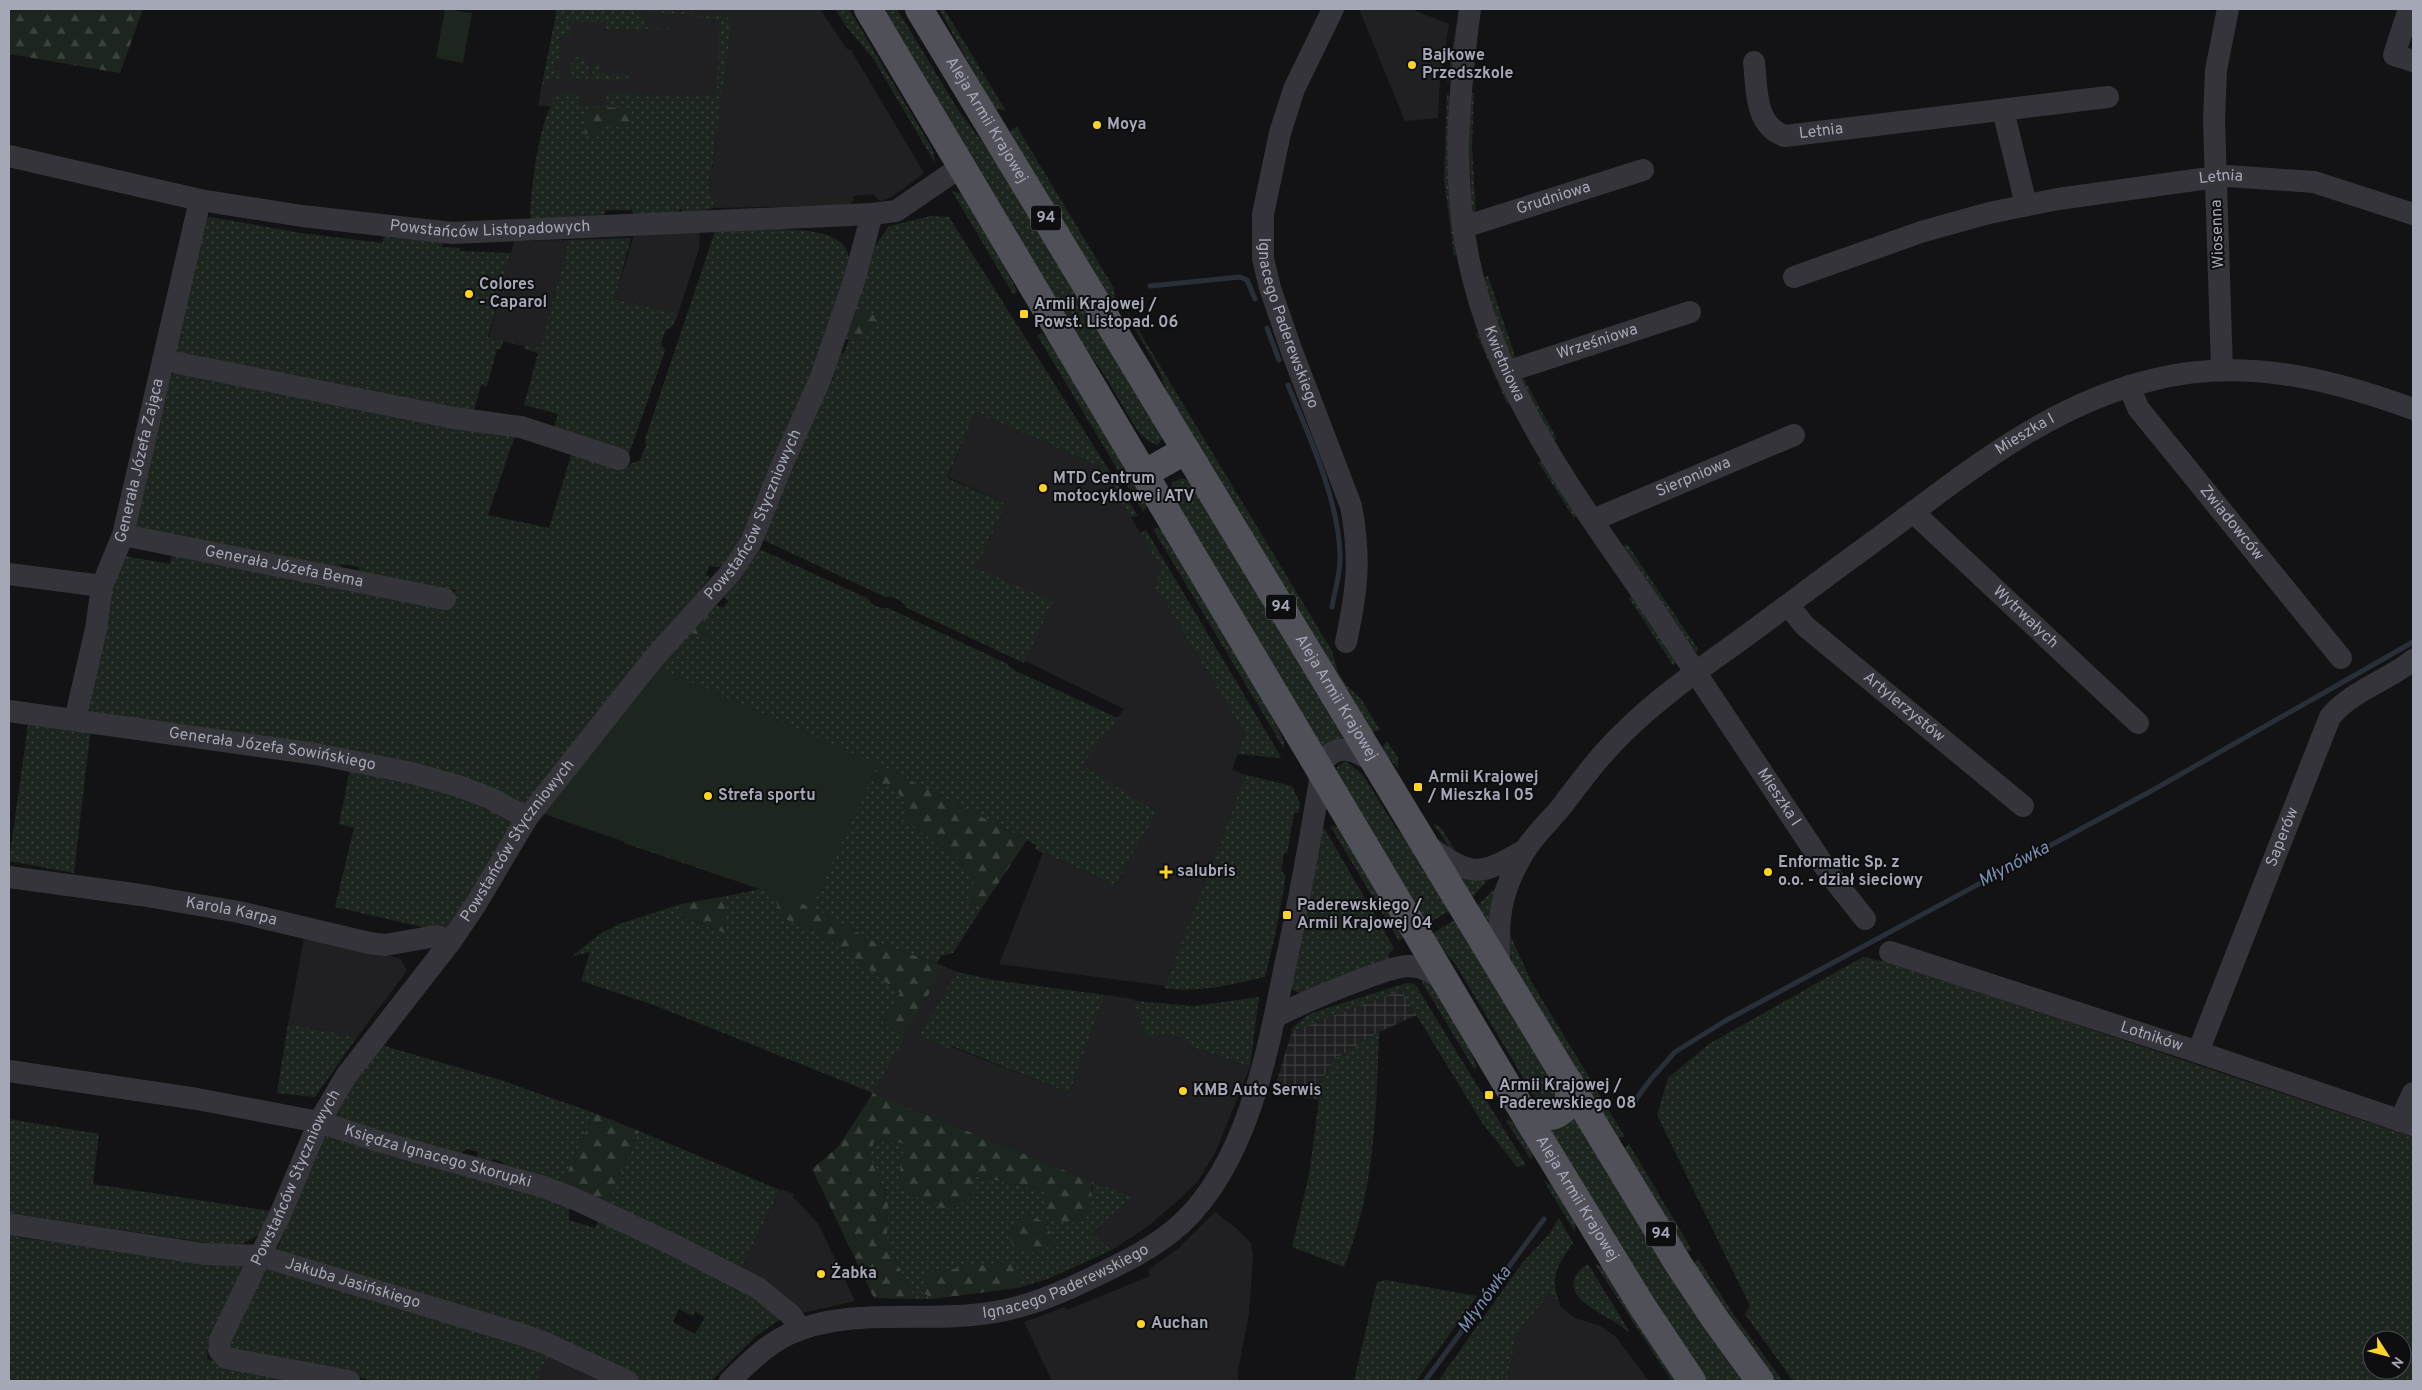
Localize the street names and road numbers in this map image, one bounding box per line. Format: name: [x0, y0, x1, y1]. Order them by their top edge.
street label: Aleja Armii Krajowej: [940, 53, 1032, 187]
street label: Letnia: [1798, 119, 1844, 144]
street label: Letnia: [2198, 166, 2244, 189]
street label: Grudniowa: [1514, 177, 1593, 220]
street label: Wiosenna: [2207, 199, 2229, 269]
road number: 94: [1031, 206, 1061, 230]
street label: Powstańców Listopadowych: [388, 216, 591, 243]
street label: Ignacego Paderewskiego: [1253, 238, 1323, 412]
street label: Wrześniowa: [1554, 320, 1640, 365]
street label: Kwietniowa: [1478, 323, 1529, 405]
street label: Generała Józefa Zająca: [111, 377, 169, 546]
street label: Mieszka I: [1992, 409, 2058, 460]
street label: Powstańców Styczniowych: [700, 426, 806, 605]
street label: Sierpniowa: [1653, 453, 1734, 502]
street label: Zwiadowców: [2195, 481, 2268, 565]
street label: Generała Józefa Bema: [203, 541, 365, 593]
street label: Wytrwałych: [1988, 582, 2062, 653]
road number: 94: [1266, 594, 1296, 620]
street label: Aleja Armii Krajowej: [1290, 631, 1382, 765]
street label: Artylerzystów: [1859, 668, 1949, 747]
street label: Generała Józefa Sowińskiego: [167, 723, 378, 776]
street label: Powstańców Styczniowych: [456, 756, 579, 926]
street label: Mieszka I: [1752, 764, 1805, 830]
street label: Saperów: [2262, 804, 2303, 870]
street label: Karola Karpa: [184, 893, 279, 931]
street label: Lotników: [2118, 1017, 2185, 1056]
street label: Powstańców Styczniowych: [247, 1086, 346, 1269]
street label: Księdza Ignacego Skorupki: [342, 1121, 533, 1193]
street label: Aleja Armii Krajowej: [1531, 1132, 1623, 1266]
road number: 94: [1646, 1222, 1676, 1246]
street label: Ignacego Paderewskiego: [981, 1240, 1153, 1324]
street label: Jakuba Jasińskiego: [282, 1254, 423, 1313]

